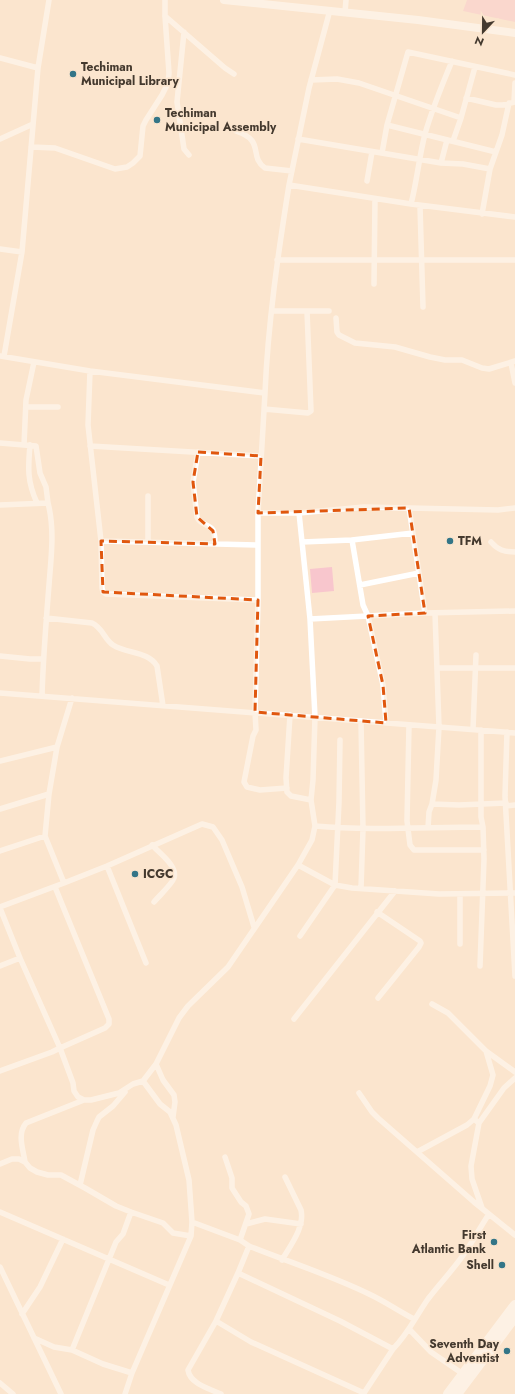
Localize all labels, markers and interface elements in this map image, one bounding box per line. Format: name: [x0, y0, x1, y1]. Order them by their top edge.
north arrow: [463, 12, 503, 52]
text: N: [472, 32, 486, 50]
place label: Techiman Municipal Library: [81, 58, 180, 90]
marker: Techiman Municipal Library: [68, 69, 78, 79]
place label: Techiman Municipal Assembly: [165, 104, 277, 136]
marker: Techiman Municipal Assembly: [152, 115, 162, 125]
place label: TFM: [458, 532, 482, 550]
marker: TFM: [445, 536, 455, 546]
place label: ICGC: [143, 865, 173, 883]
marker: ICGC: [130, 869, 140, 879]
place label: First Atlantic Bank: [411, 1226, 486, 1258]
marker: First Atlantic Bank: [489, 1237, 499, 1247]
place label: Shell: [466, 1256, 494, 1274]
marker: Shell: [497, 1260, 507, 1270]
place label: Seventh Day Adventist: [429, 1335, 500, 1367]
marker: Seventh Day Adventist: [502, 1346, 512, 1356]

